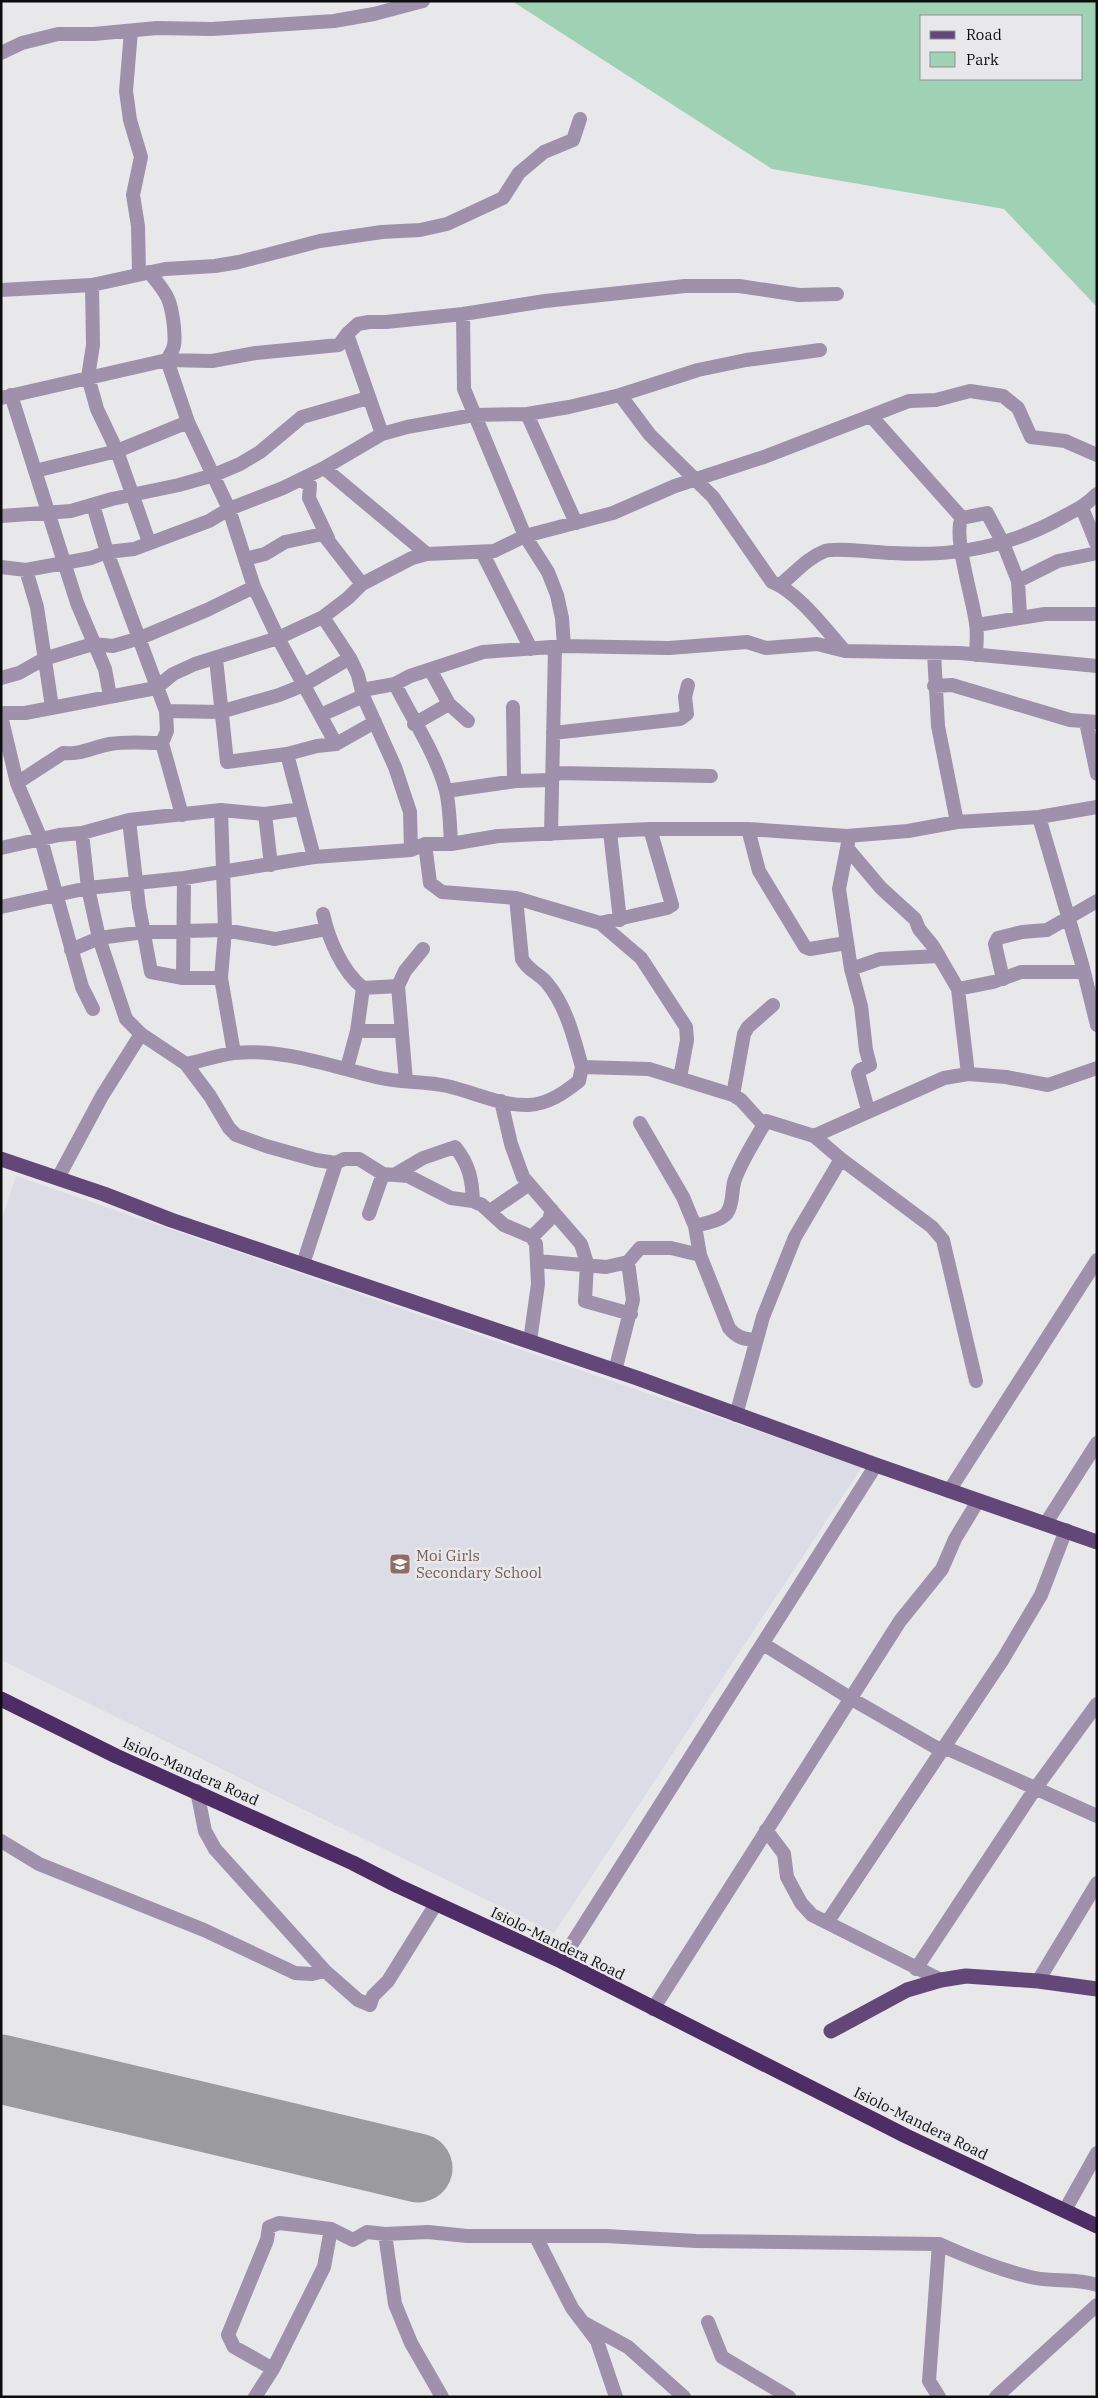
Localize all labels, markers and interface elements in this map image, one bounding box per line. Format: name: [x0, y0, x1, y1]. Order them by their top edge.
legend: [920, 15, 1083, 80]
text: Road: [966, 25, 1002, 44]
text: Park: [966, 50, 999, 69]
place label: Moi Girls Secondary School: [416, 1546, 542, 1582]
school or university icon: Moi Girls Secondary School: [388, 1552, 412, 1576]
street label: Isiolo-Mandera Road: [120, 1732, 262, 1810]
street label: Isiolo-Mandera Road: [488, 1902, 628, 1984]
street label: Isiolo-Mandera Road: [851, 2082, 991, 2164]

